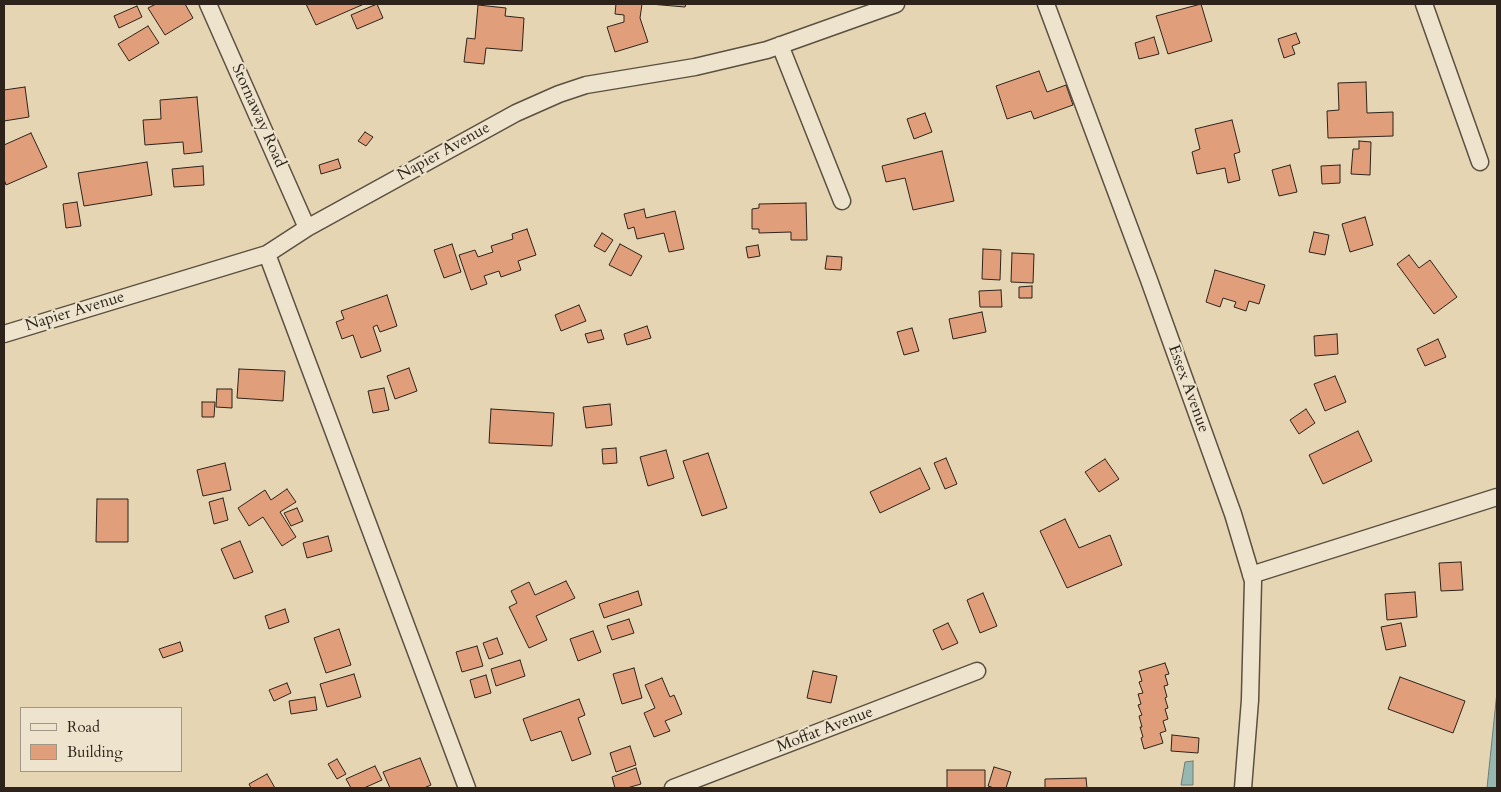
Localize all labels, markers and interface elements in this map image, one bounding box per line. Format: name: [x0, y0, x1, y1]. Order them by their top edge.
street label: Stornaway Road: [227, 61, 289, 171]
street label: Napier Avenue: [394, 119, 494, 185]
street label: Napier Avenue: [23, 288, 127, 336]
street label: Essex Avenue: [1163, 343, 1213, 435]
street label: Moffat Avenue: [774, 703, 876, 757]
legend: [20, 707, 182, 772]
text: Road: [67, 717, 100, 737]
text: Building: [67, 742, 123, 762]

